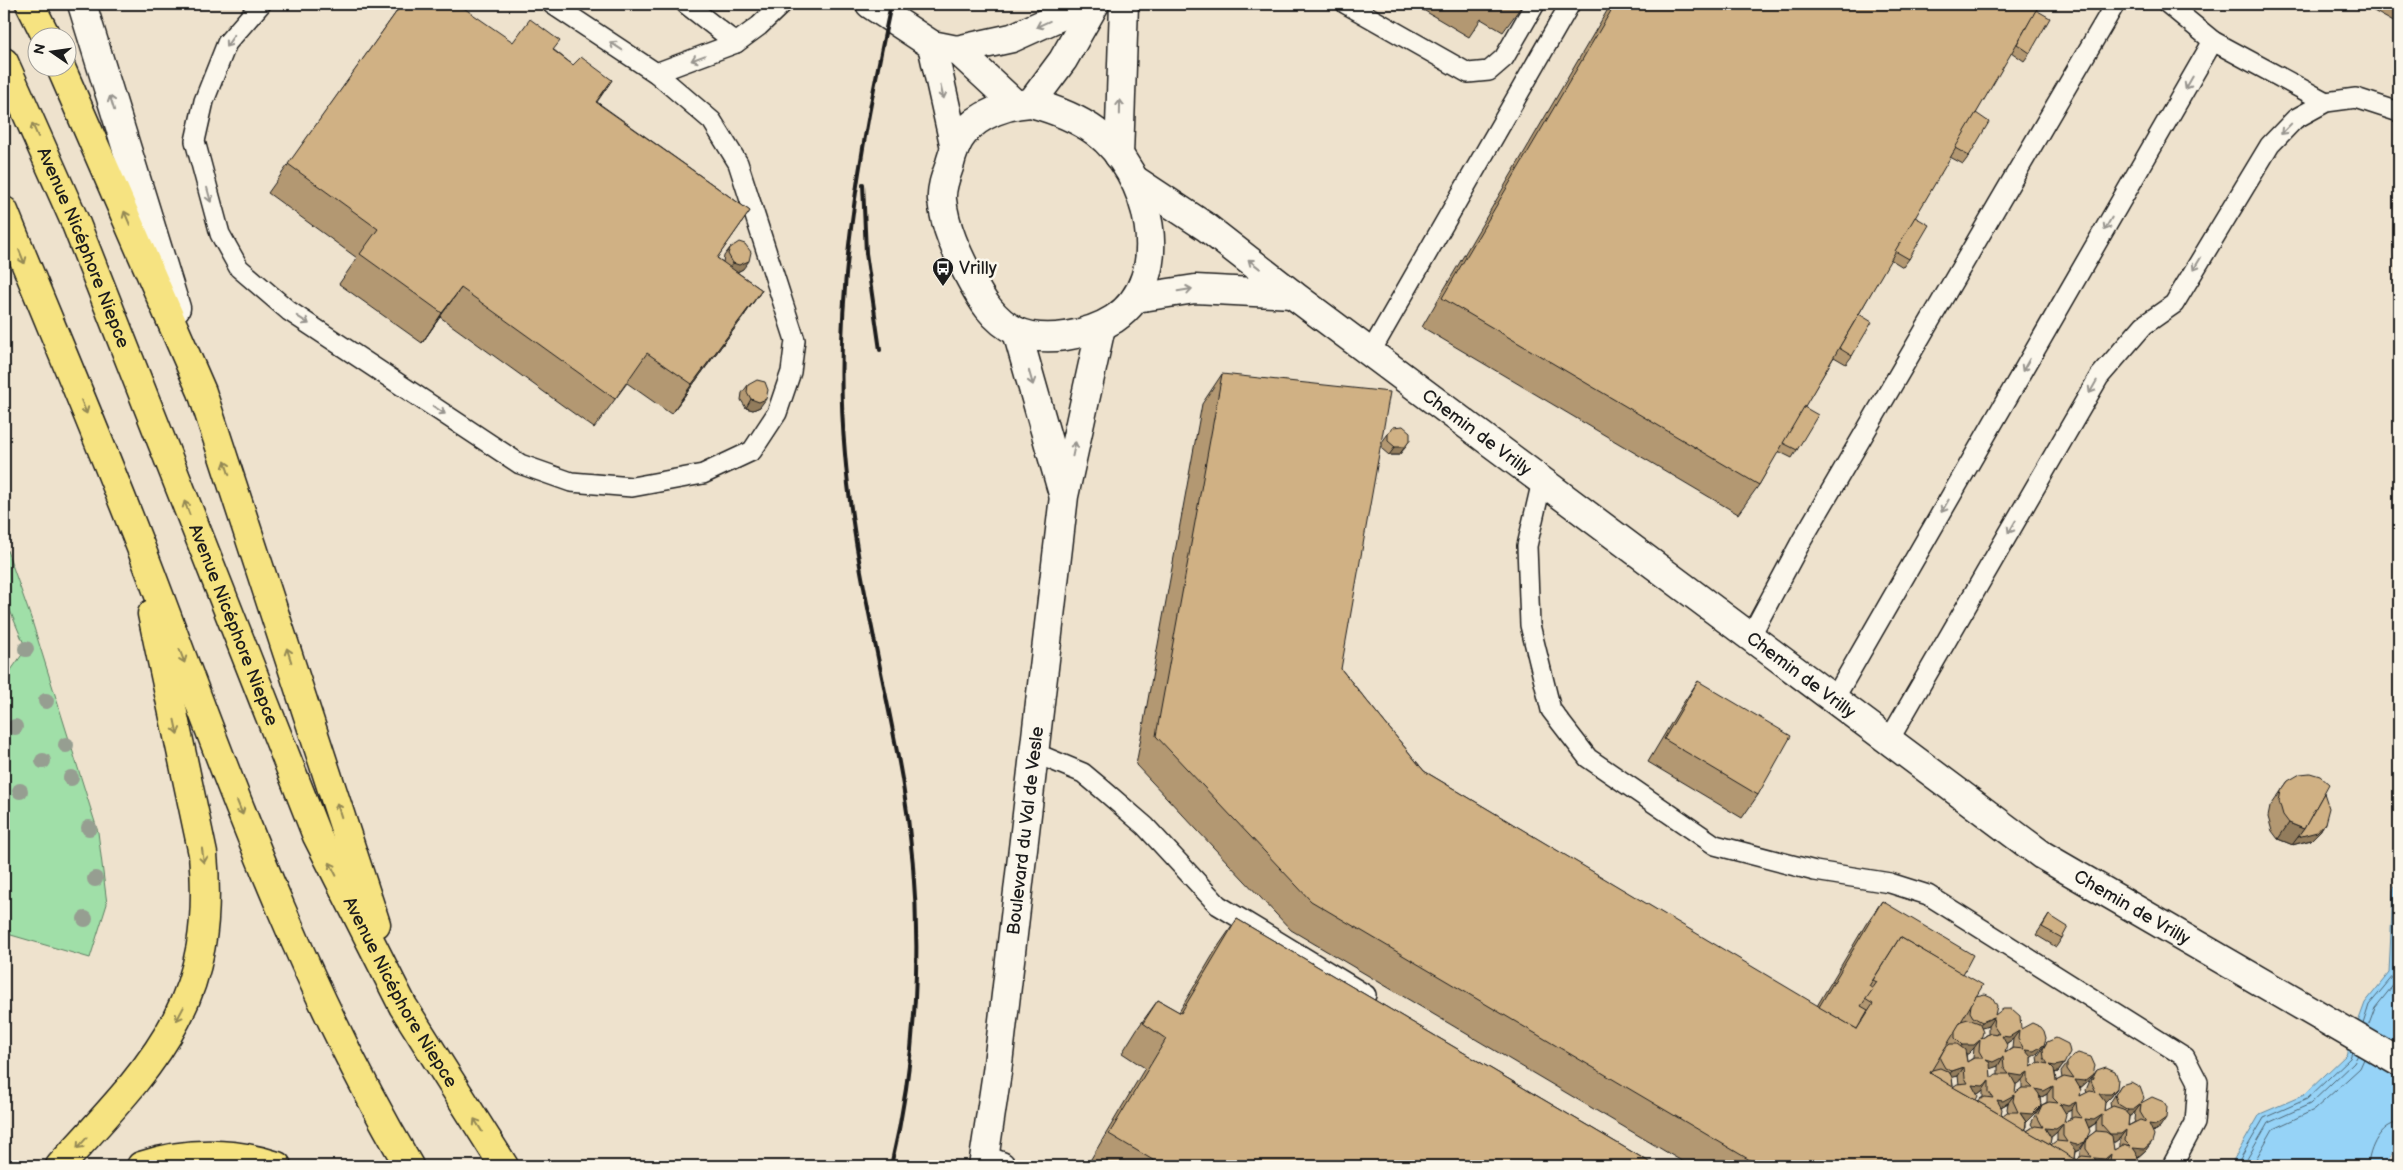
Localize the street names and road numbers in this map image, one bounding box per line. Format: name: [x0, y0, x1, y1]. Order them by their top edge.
street label: Avenue Nicéphore Niepce: [32, 144, 134, 351]
street label: Chemin de Vrilly: [1418, 385, 1536, 481]
street label: Avenue Nicéphore Niepce: [184, 521, 283, 729]
street label: Chemin de Vrilly: [1742, 628, 1860, 723]
street label: Boulevard du Val de Vesle: [1003, 725, 1048, 936]
street label: Chemin de Vrilly: [2070, 866, 2195, 950]
street label: Avenue Nicéphore Niepce: [339, 893, 462, 1092]

